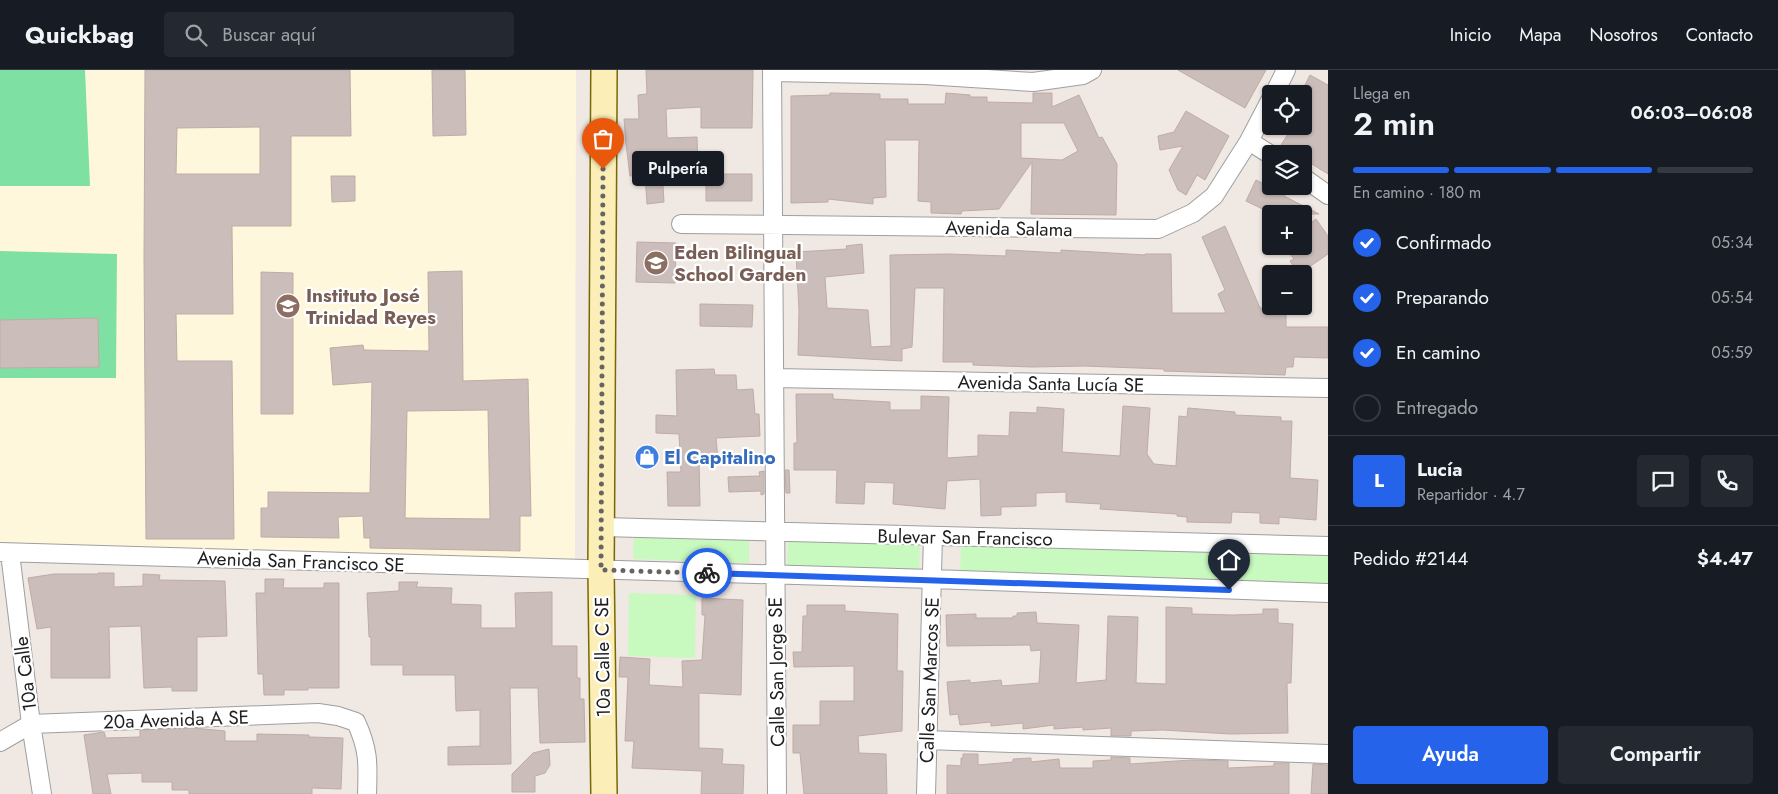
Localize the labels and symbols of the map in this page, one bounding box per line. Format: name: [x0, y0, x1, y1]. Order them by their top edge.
pin: [582, 118, 624, 169]
callout: Pulpería: [633, 152, 726, 186]
street label: Avenida Salama: [945, 214, 1073, 243]
place label: Eden Bilingual School Garden: [674, 239, 806, 288]
school or university icon: Eden Bilingual School Garden: [643, 250, 669, 276]
place label: Instituto José Trinidad Reyes: [306, 282, 436, 331]
school or university icon: Instituto José Trinidad Reyes: [275, 293, 301, 319]
street label: Avenida Santa Lucía SE: [957, 368, 1145, 399]
shop icon: El Capitalino: [634, 444, 660, 470]
place label: El Capitalino: [664, 444, 776, 471]
street label: Bulevar San Francisco: [877, 522, 1053, 553]
pin: [1208, 539, 1250, 590]
street label: Avenida San Francisco SE: [197, 544, 405, 579]
courier: [682, 548, 732, 598]
street label: 10a Calle C SE: [588, 596, 617, 718]
street label: Calle San Jorge SE: [762, 597, 791, 747]
street label: Calle San Marcos SE: [913, 597, 946, 763]
street label: 10a Calle: [7, 635, 43, 713]
street label: 20a Avenida A SE: [102, 703, 250, 736]

